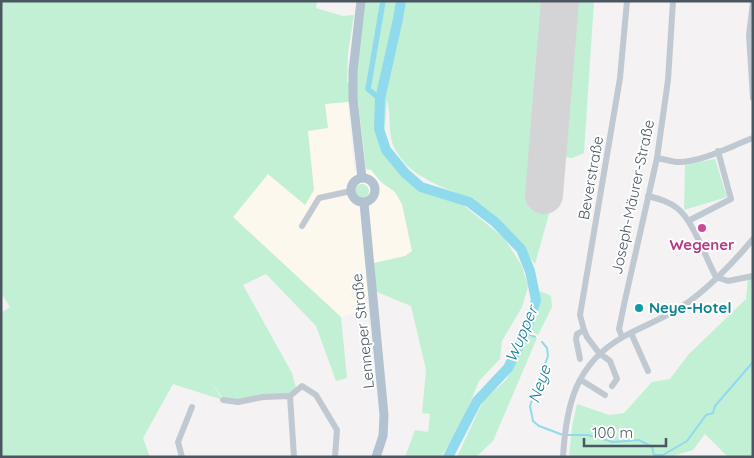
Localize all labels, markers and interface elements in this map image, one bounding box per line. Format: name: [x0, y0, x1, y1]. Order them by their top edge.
street label: Joseph-Mäurer-Straße: [607, 118, 658, 276]
street label: Beverstraße: [574, 135, 607, 221]
marker: Wegener: [696, 222, 708, 234]
place label: Wegener: [669, 235, 735, 254]
street label: Lenneper Straße: [347, 273, 378, 389]
place label: Neye-Hotel: [649, 298, 731, 317]
water label: Wupper: [500, 301, 542, 365]
marker: Neye-Hotel: [633, 302, 645, 314]
water label: Neye: [523, 362, 555, 406]
scale bar: [584, 416, 666, 448]
text: 100 m: [592, 423, 633, 442]

